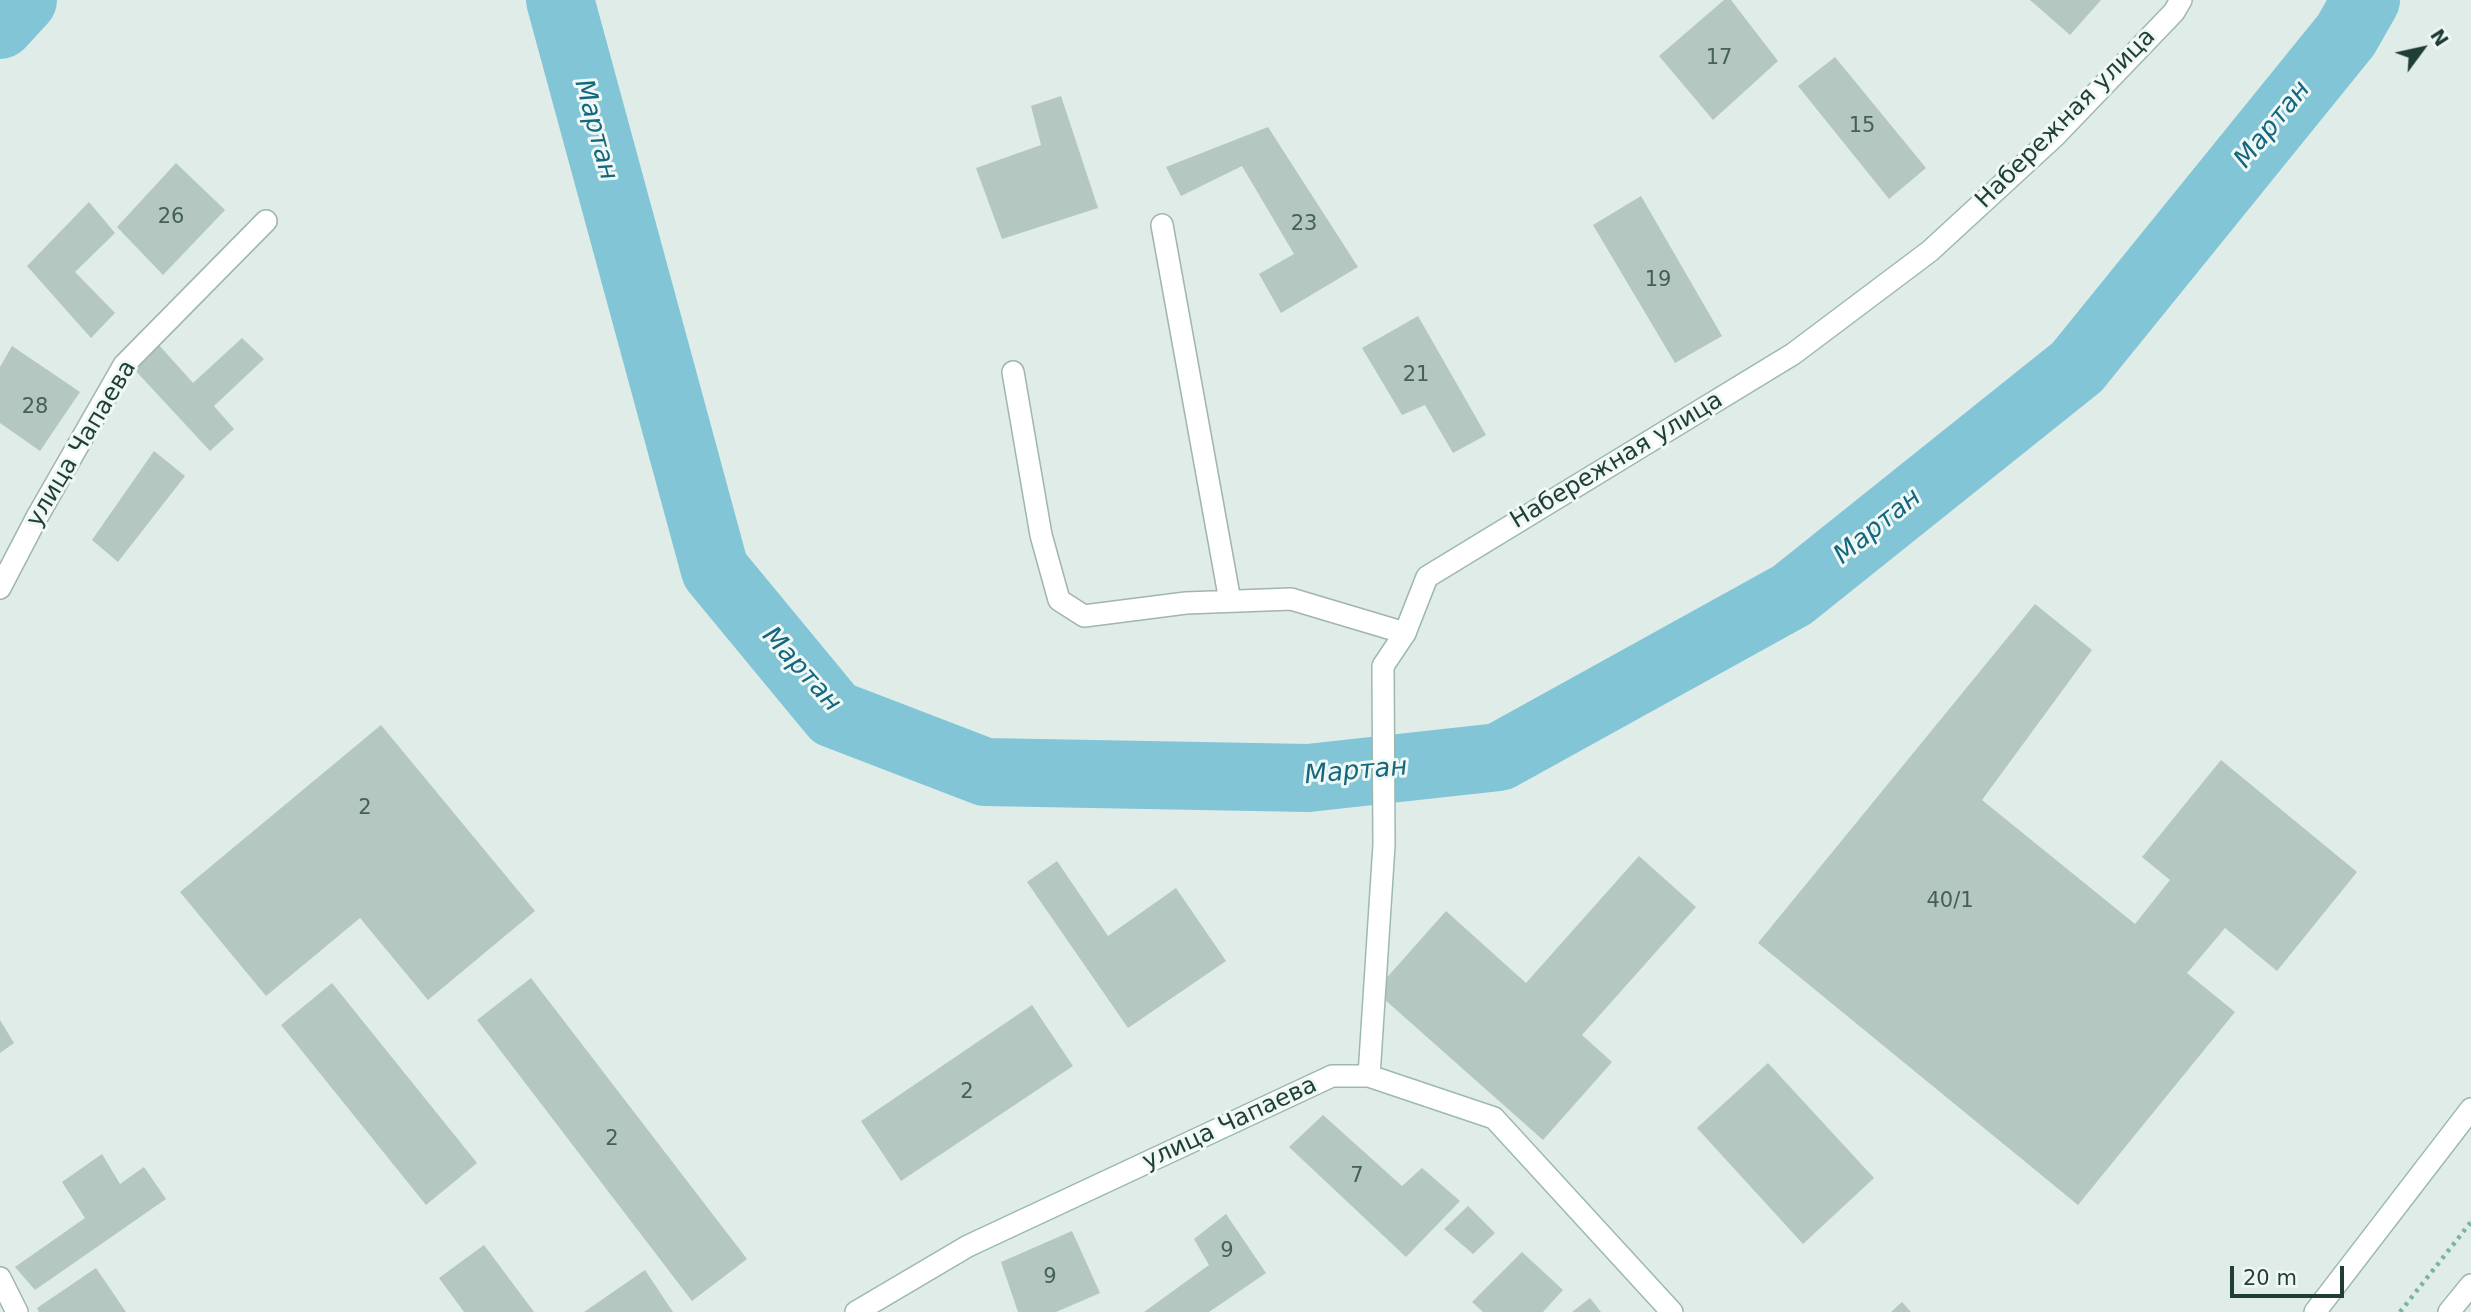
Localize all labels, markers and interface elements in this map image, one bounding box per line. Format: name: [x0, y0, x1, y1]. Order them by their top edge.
north arrow: [2387, 14, 2457, 84]
street label: Набережная улица: [1970, 23, 2162, 215]
text: N: [2426, 25, 2453, 50]
house number: 17: [1706, 46, 1732, 72]
water label: Мартан: [2228, 75, 2318, 175]
water label: Мартан: [567, 76, 623, 184]
house number: 15: [1849, 114, 1875, 140]
house number: 26: [158, 205, 184, 231]
house number: 23: [1291, 212, 1317, 238]
house number: 19: [1645, 268, 1671, 294]
street label: улица Чапаева: [21, 356, 143, 532]
house number: 21: [1403, 363, 1429, 389]
street label: Набережная улица: [1506, 386, 1728, 536]
house number: 28: [22, 395, 48, 421]
water label: Мартан: [1828, 482, 1928, 572]
water label: Мартан: [755, 621, 847, 719]
water label: Мартан: [1303, 752, 1409, 792]
house number: 2: [358, 796, 372, 822]
house number: 40/1: [1926, 889, 1974, 915]
street label: улица Чапаева: [1138, 1071, 1322, 1177]
house number: 2: [960, 1080, 974, 1106]
house number: 2: [605, 1127, 619, 1153]
house number: 7: [1350, 1164, 1364, 1190]
house number: 9: [1220, 1239, 1234, 1265]
scale bar: [2233, 1252, 2347, 1296]
house number: 9: [1043, 1265, 1057, 1291]
text: 20 m: [2243, 1266, 2297, 1290]

